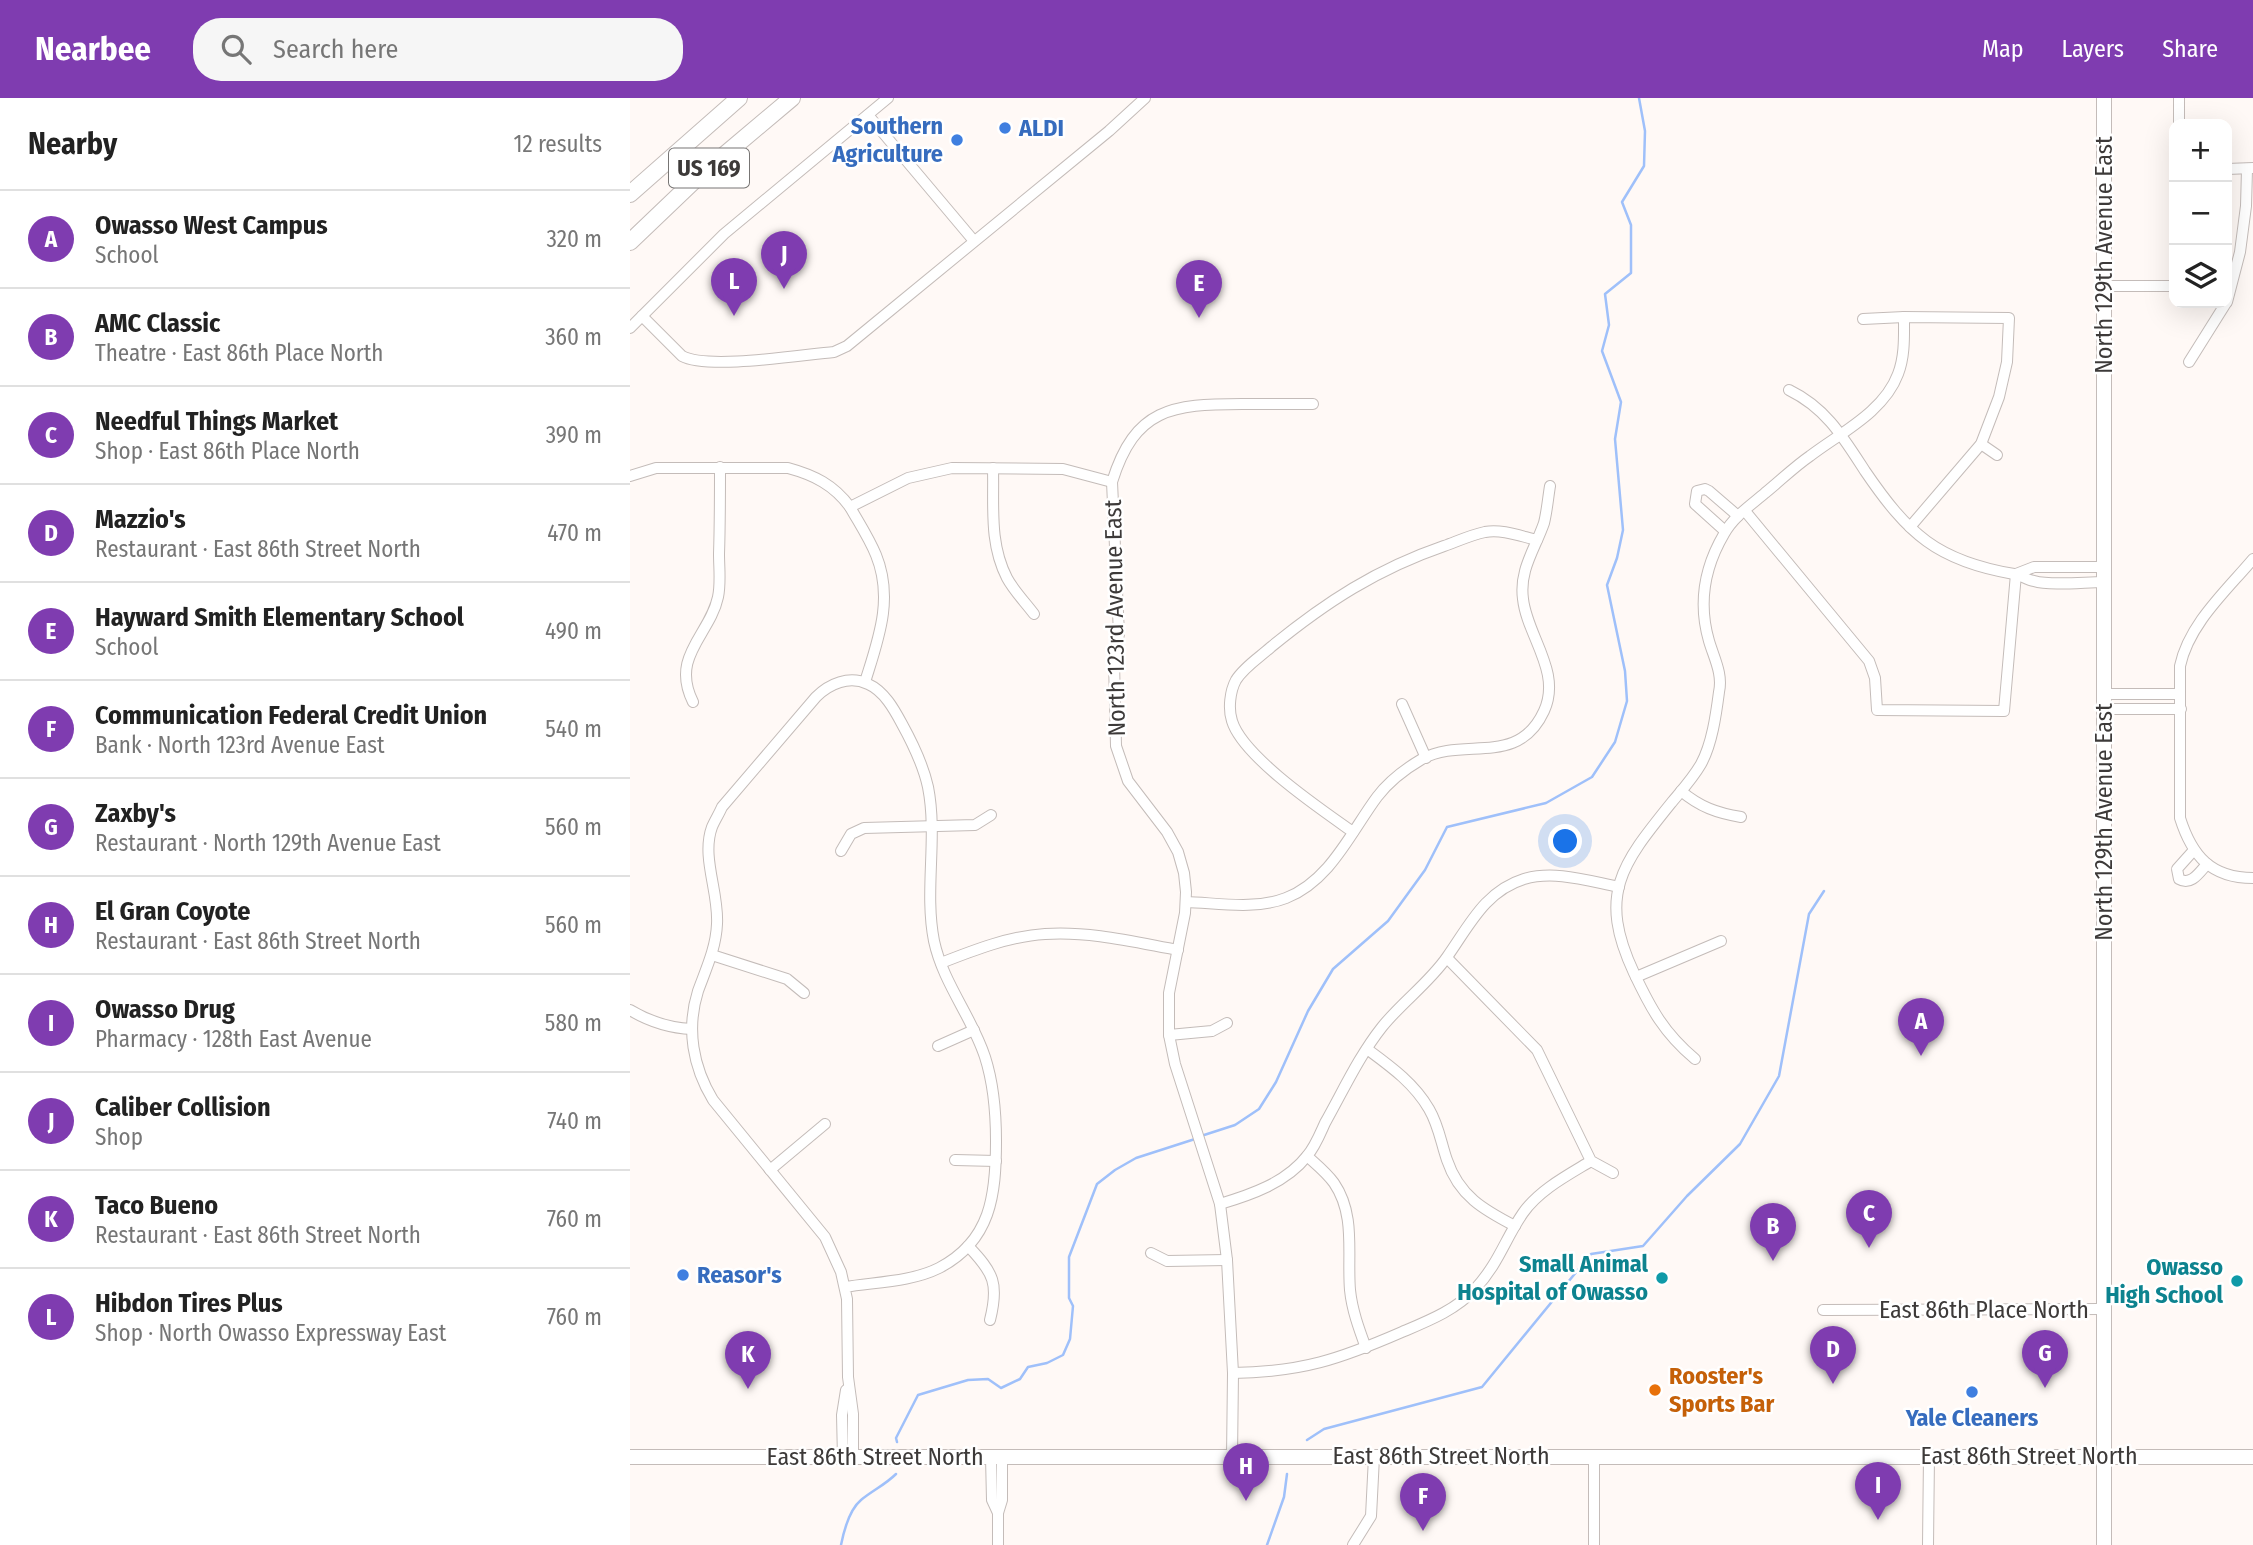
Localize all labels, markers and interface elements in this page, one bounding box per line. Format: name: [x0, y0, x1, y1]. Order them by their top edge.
search box: [193, 18, 683, 81]
text: Nearbee: [35, 29, 151, 69]
icon: search: [217, 30, 255, 68]
text: Search here: [273, 34, 398, 65]
text: Map: [1982, 35, 2024, 63]
text: Layers: [2062, 35, 2124, 63]
text: Share: [2162, 35, 2218, 63]
place label: Southern Agriculture: [832, 112, 943, 168]
place label: ALDI: [1018, 114, 1064, 142]
map controls: [2169, 119, 2232, 308]
button: +: [2169, 119, 2232, 182]
marker: ALDI: [997, 120, 1013, 136]
text: Nearby: [28, 126, 117, 162]
text: 12 results: [513, 130, 602, 158]
marker: Southern Agriculture: [949, 132, 965, 148]
street label: North 129th Avenue East: [2090, 136, 2118, 374]
road number: US 169: [669, 148, 749, 188]
button: −: [2169, 182, 2232, 245]
text: Owasso West Campus: [95, 210, 328, 241]
text: A: [45, 225, 57, 253]
text: 320 m: [547, 225, 602, 253]
pin: J: [761, 231, 807, 289]
text: School: [95, 241, 159, 269]
button: layers: [2169, 245, 2232, 308]
pin: L: [711, 258, 757, 316]
pin: E: [1176, 260, 1222, 318]
text: AMC Classic: [95, 308, 220, 339]
text: B: [45, 323, 57, 351]
text: 360 m: [545, 323, 602, 351]
text: Theatre · East 86th Place North: [95, 339, 383, 367]
text: Needful Things Market: [95, 406, 338, 437]
text: C: [45, 421, 57, 449]
text: 390 m: [546, 421, 602, 449]
text: Shop · East 86th Place North: [95, 437, 360, 465]
street label: North 123rd Avenue East: [1099, 499, 1131, 737]
text: Mazzio's: [95, 504, 186, 535]
text: D: [44, 519, 58, 547]
text: 470 m: [547, 519, 602, 547]
text: Restaurant · East 86th Street North: [95, 535, 421, 563]
text: Hayward Smith Elementary School: [95, 602, 464, 633]
text: E: [46, 617, 56, 645]
text: 490 m: [545, 617, 602, 645]
text: School: [95, 633, 159, 661]
text: Communication Federal Credit Union: [95, 700, 487, 731]
street label: North 129th Avenue East: [2090, 703, 2118, 941]
text: F: [46, 715, 56, 743]
text: 540 m: [545, 715, 602, 743]
text: Bank · North 123rd Avenue East: [95, 731, 385, 759]
text: Zaxby's: [95, 798, 176, 829]
text: G: [44, 813, 58, 841]
text: 560 m: [545, 813, 602, 841]
your location: [1548, 824, 1582, 858]
text: Restaurant · North 129th Avenue East: [95, 829, 441, 857]
text: El Gran Coyote: [95, 896, 250, 927]
text: H: [44, 911, 58, 939]
text: 560 m: [545, 911, 602, 939]
text: Restaurant · East 86th Street North: [95, 927, 421, 955]
text: Owasso Drug: [95, 994, 235, 1025]
pin: A: [1898, 998, 1944, 1056]
text: I: [48, 1009, 54, 1037]
text: 580 m: [545, 1009, 602, 1037]
text: Pharmacy · 128th East Avenue: [95, 1025, 372, 1053]
text: Caliber Collision: [95, 1092, 271, 1123]
text: J: [48, 1107, 54, 1135]
text: 740 m: [547, 1107, 602, 1135]
text: Shop: [95, 1123, 143, 1151]
text: Taco Bueno: [95, 1190, 218, 1221]
pin: C: [1846, 1190, 1892, 1248]
pin: B: [1750, 1203, 1796, 1261]
text: K: [44, 1205, 58, 1233]
text: 760 m: [547, 1205, 602, 1233]
text: Restaurant · East 86th Street North: [95, 1221, 421, 1249]
place label: Small Animal Hospital of Owasso: [1457, 1250, 1648, 1306]
place label: Owasso High School: [2105, 1253, 2223, 1309]
place label: Reasor's: [697, 1261, 782, 1289]
marker: Reasor's: [675, 1267, 691, 1283]
marker: Small Animal Hospital of Owasso: [1654, 1270, 1670, 1286]
marker: Owasso High School: [2229, 1273, 2245, 1289]
text: Hibdon Tires Plus: [95, 1288, 283, 1319]
street label: East 86th Place North: [1879, 1296, 2089, 1324]
text: L: [46, 1303, 56, 1331]
text: 760 m: [547, 1303, 602, 1331]
text: Shop · North Owasso Expressway East: [95, 1319, 446, 1347]
pin: D: [1810, 1326, 1856, 1384]
pin: G: [2022, 1330, 2068, 1388]
pin: K: [725, 1331, 771, 1389]
place label: Rooster's Sports Bar: [1669, 1362, 1774, 1418]
marker: Rooster's Sports Bar: [1647, 1382, 1663, 1398]
marker: Yale Cleaners: [1964, 1384, 1980, 1400]
place label: Yale Cleaners: [1905, 1404, 2039, 1432]
street label: East 86th Street North: [1332, 1442, 1550, 1470]
street label: East 86th Street North: [1920, 1442, 2138, 1470]
street label: East 86th Street North: [766, 1443, 984, 1471]
pin: H: [1223, 1443, 1269, 1501]
pin: I: [1855, 1462, 1901, 1520]
pin: F: [1400, 1473, 1446, 1531]

